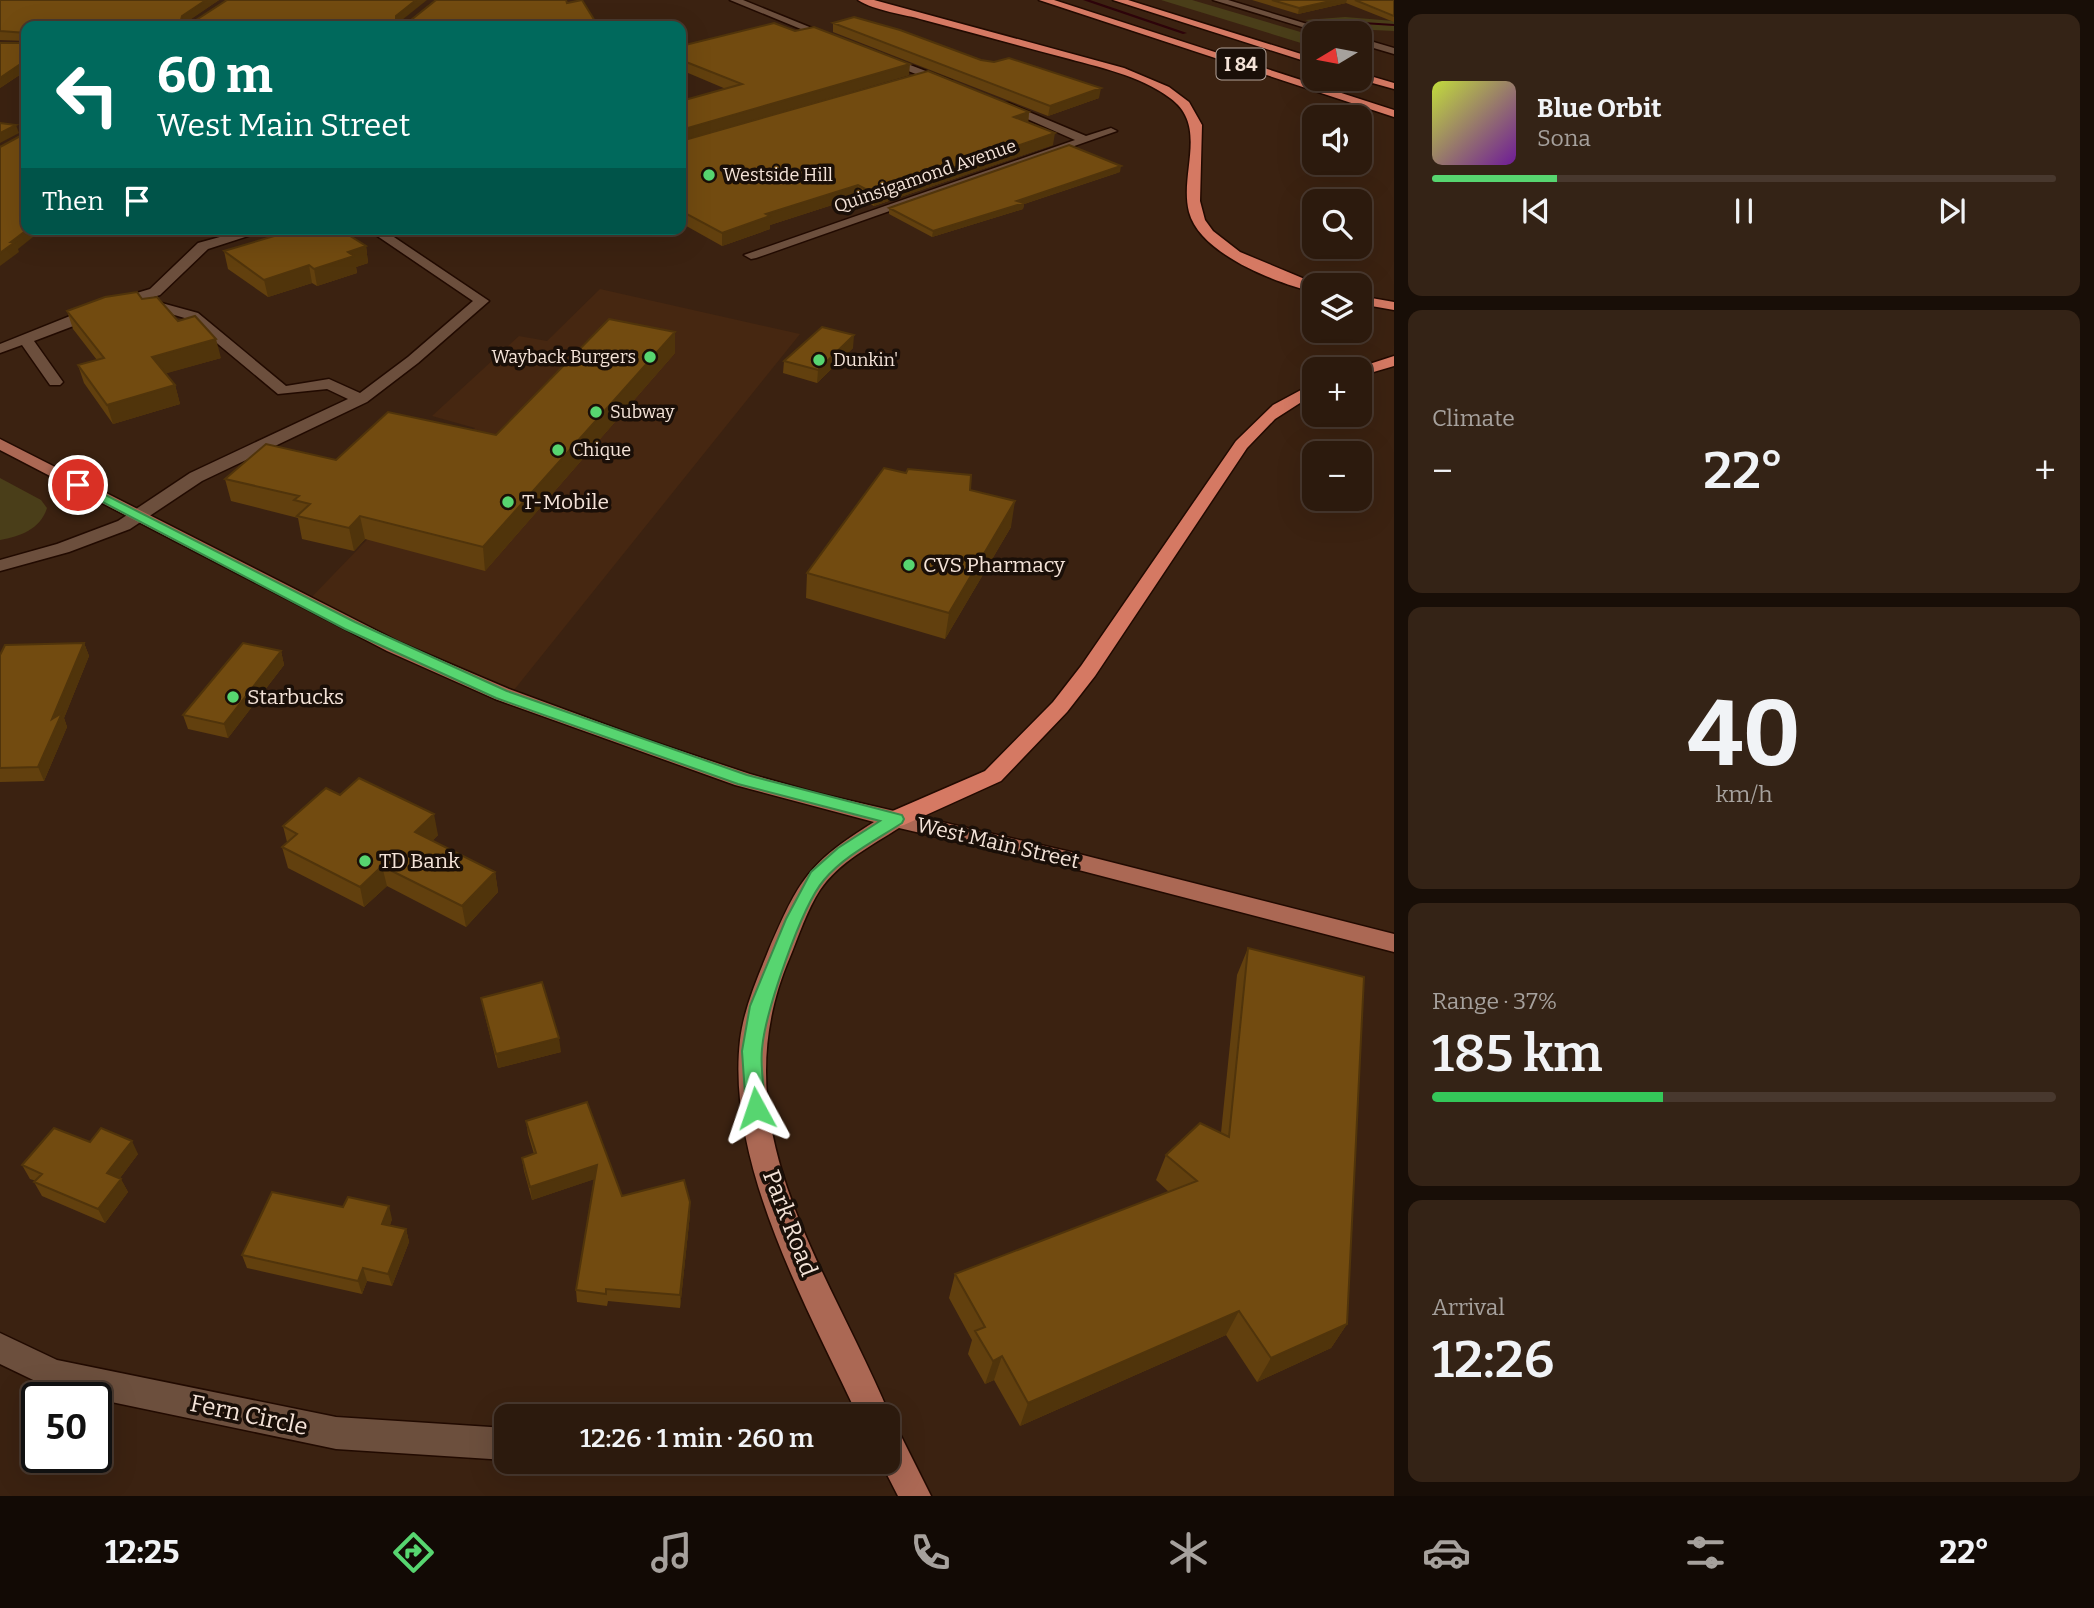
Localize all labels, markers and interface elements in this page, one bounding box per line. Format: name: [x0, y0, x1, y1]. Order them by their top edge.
north arrow: [1302, 21, 1372, 91]
map controls: [1302, 21, 1372, 511]
text: 60 m: [157, 46, 273, 105]
road number: I 84: [1216, 48, 1266, 80]
icon: left: [42, 49, 133, 140]
text: Blue Orbit: [1537, 93, 1661, 124]
button: sound: [1302, 105, 1372, 175]
text: West Main Street: [157, 106, 410, 144]
text: Sona: [1537, 124, 1591, 152]
street label: Quinsigamond Avenue: [831, 134, 1019, 218]
place label: Westside Hill: [723, 164, 833, 186]
marker: Westside Hill: [701, 167, 717, 183]
icon: arrive: [118, 182, 156, 220]
text: Then: [42, 186, 104, 217]
button: search: [1302, 189, 1372, 259]
icon: previous: [1517, 192, 1555, 230]
icon: pause: [1725, 192, 1763, 230]
icon: next: [1933, 192, 1971, 230]
button: layers: [1302, 273, 1372, 343]
place label: Wayback Burgers: [491, 346, 636, 368]
marker: Wayback Burgers: [642, 349, 658, 365]
place label: Dunkin': [833, 349, 898, 371]
marker: Dunkin': [811, 352, 827, 368]
button: +: [1302, 357, 1372, 427]
place label: Subway: [610, 401, 675, 423]
marker: Subway: [588, 404, 604, 420]
text: Climate: [1432, 404, 1515, 432]
place label: Chique: [572, 439, 631, 461]
text: 22°: [1703, 439, 1784, 502]
button: −: [1302, 441, 1372, 511]
marker: Chique: [550, 442, 566, 458]
text: −: [1432, 448, 1453, 494]
text: +: [2034, 448, 2056, 494]
pin: [48, 455, 108, 515]
icon: arrive: [59, 466, 97, 504]
place label: T-Mobile: [522, 489, 609, 515]
marker: T-Mobile: [500, 494, 516, 510]
place label: CVS Pharmacy: [923, 552, 1066, 578]
marker: CVS Pharmacy: [901, 557, 917, 573]
text: 40: [1687, 680, 1801, 789]
place label: Starbucks: [247, 684, 344, 710]
marker: Starbucks: [225, 689, 241, 705]
text: km/h: [1716, 780, 1772, 808]
street label: West Main Street: [914, 812, 1082, 874]
place label: TD Bank: [379, 848, 460, 874]
marker: TD Bank: [357, 853, 373, 869]
text: Range · 37%: [1432, 987, 1557, 1015]
text: 185 km: [1432, 1022, 1603, 1085]
position arrow: [719, 1071, 793, 1145]
street label: Park Road: [757, 1166, 823, 1280]
text: Arrival: [1432, 1293, 1505, 1321]
text: 12:26: [1432, 1328, 1554, 1391]
speed limit sign: 50: [21, 1382, 112, 1473]
street label: Fern Circle: [188, 1389, 310, 1441]
text: 12:26 · 1 min · 260 m: [580, 1423, 814, 1454]
icon: directions: [389, 1528, 438, 1577]
icon: music: [647, 1528, 696, 1577]
icon: phone: [906, 1528, 955, 1577]
icon: climate: [1164, 1528, 1213, 1577]
icon: car: [1422, 1528, 1471, 1577]
icon: filters: [1681, 1528, 1730, 1577]
text: 12:25: [105, 1533, 180, 1571]
text: 22°: [1939, 1533, 1989, 1571]

